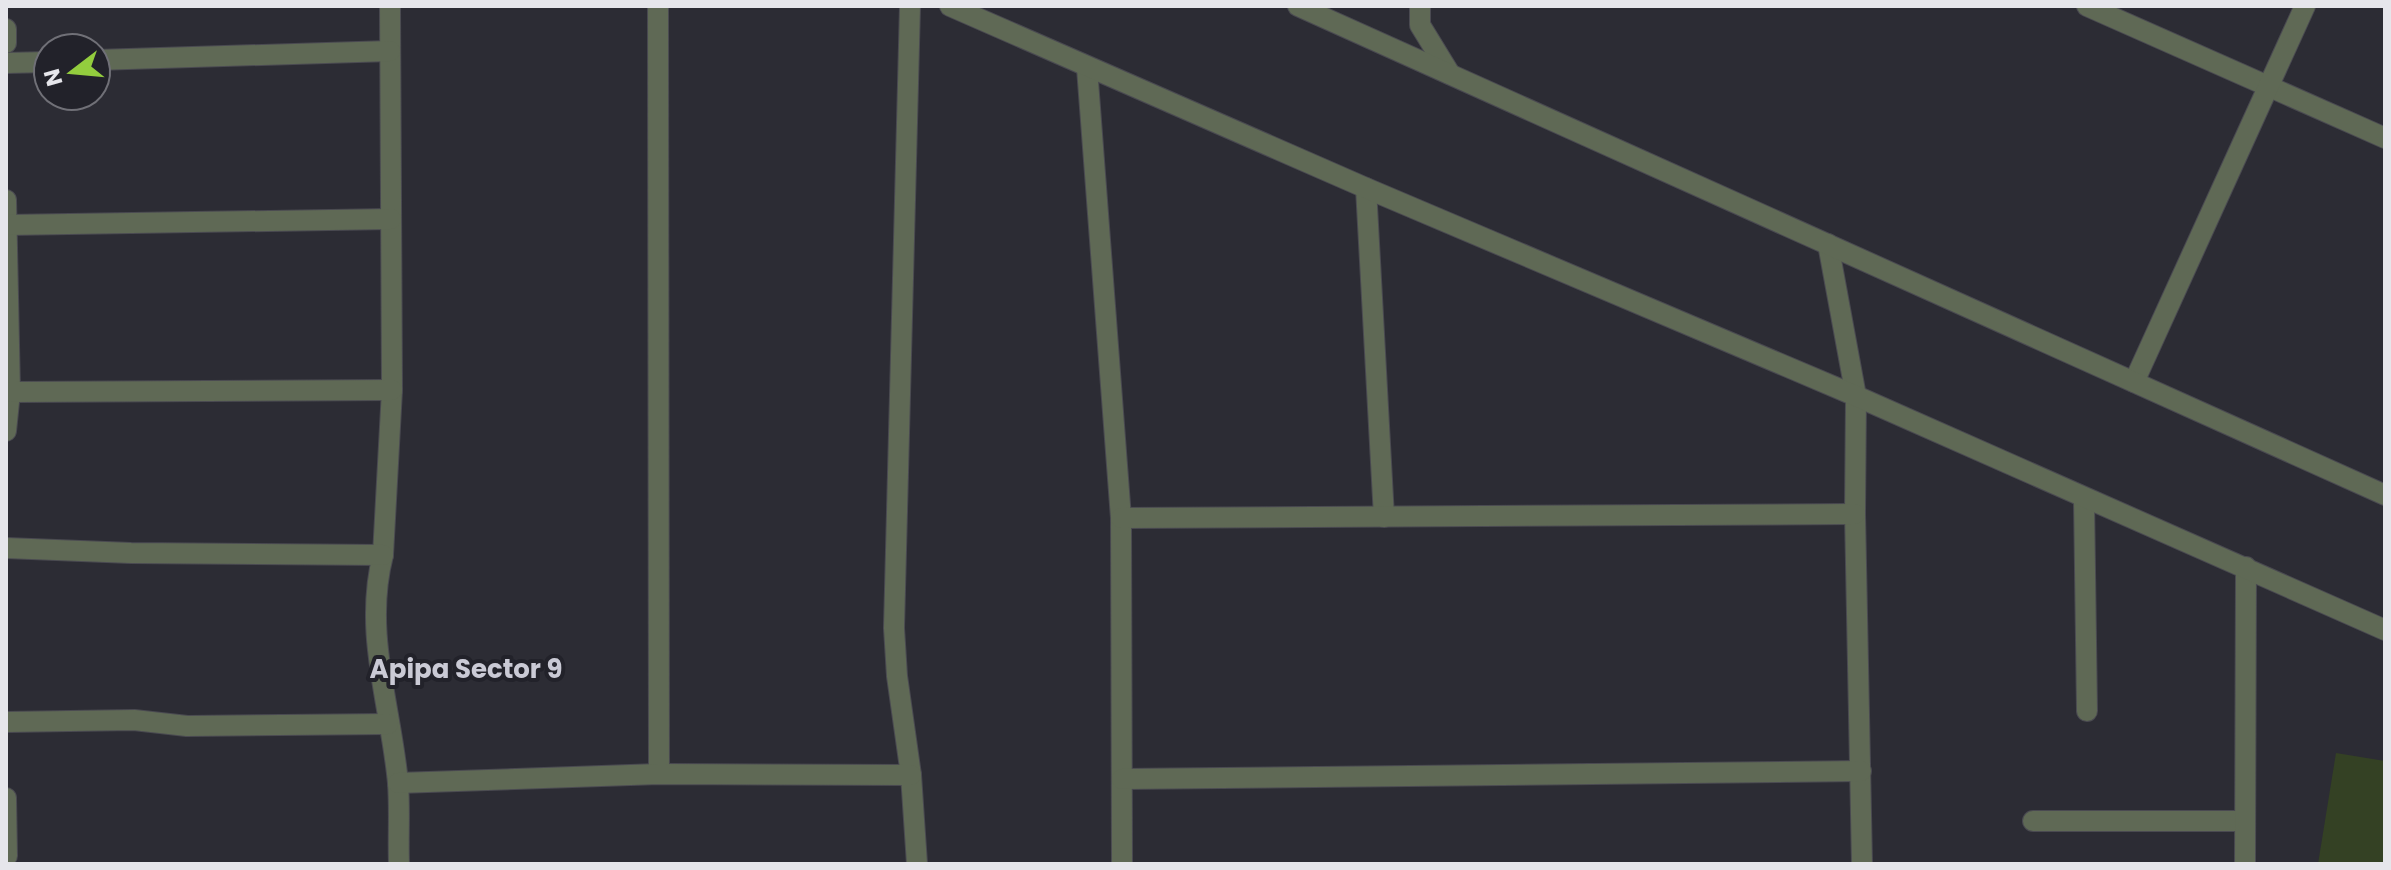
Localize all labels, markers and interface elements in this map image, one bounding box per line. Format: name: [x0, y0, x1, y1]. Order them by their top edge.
north arrow: [32, 32, 112, 112]
text: N: [36, 65, 70, 90]
district label: Apipa Sector 9: [370, 651, 562, 687]

